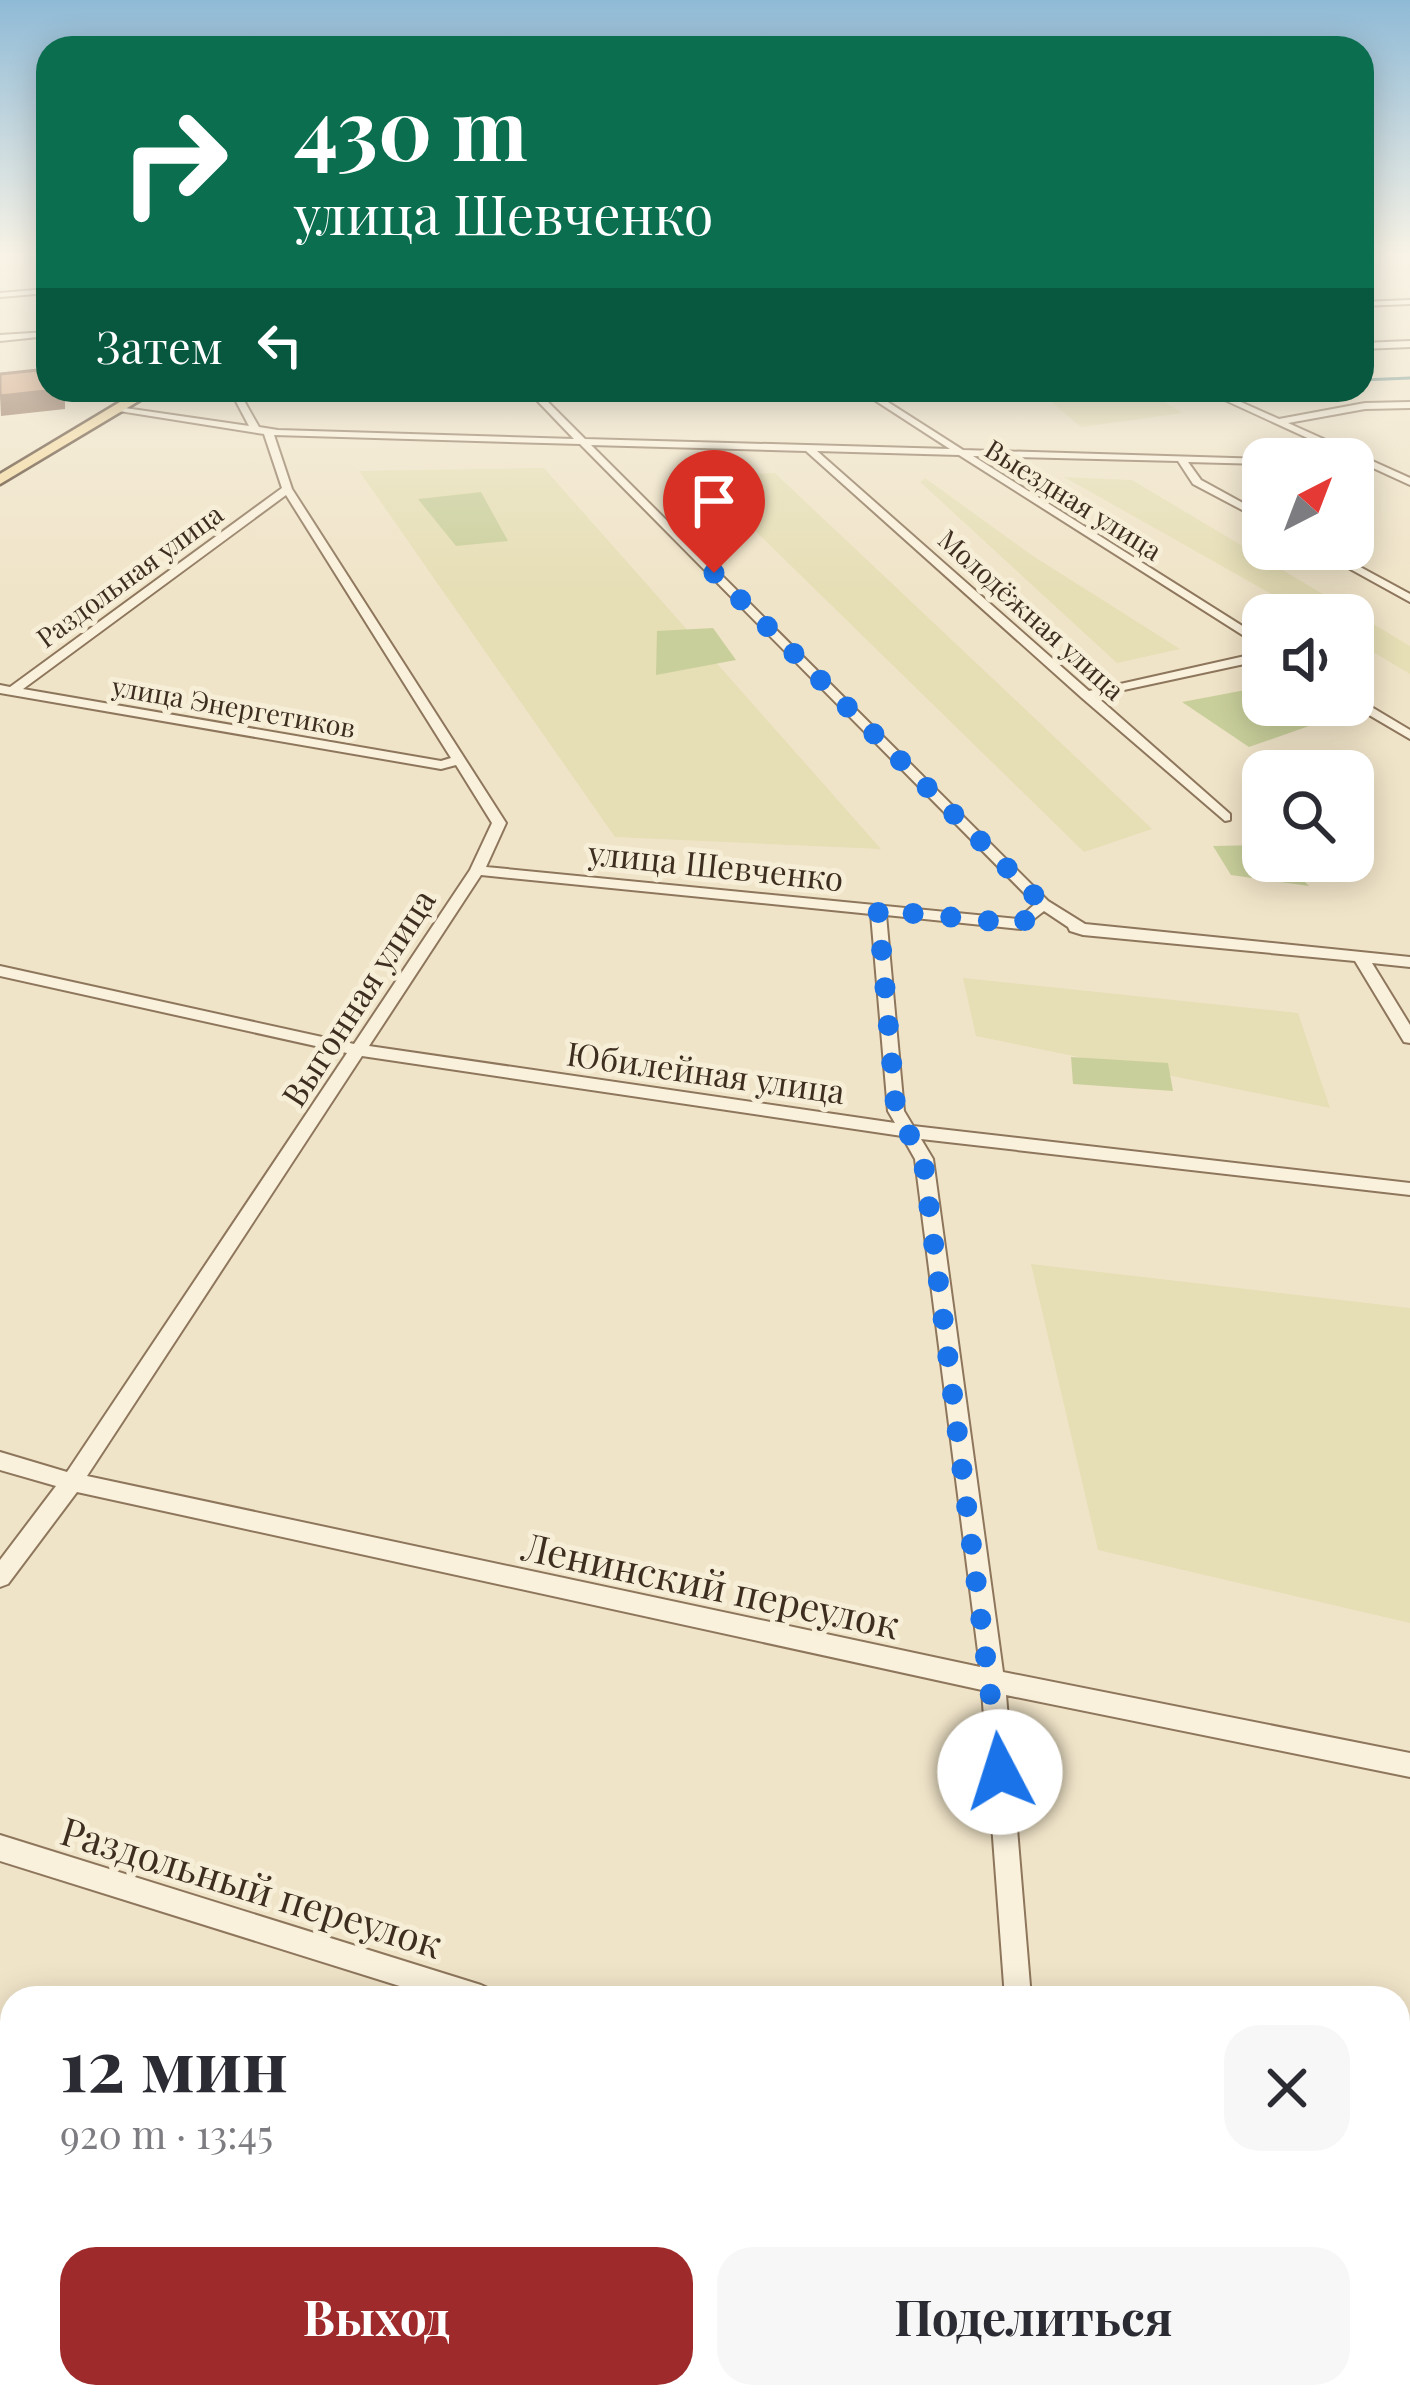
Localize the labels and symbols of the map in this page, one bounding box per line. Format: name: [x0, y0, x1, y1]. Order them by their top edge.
street label: Выездная улица: [979, 430, 1170, 568]
north arrow: [1242, 438, 1374, 570]
pin: [663, 450, 765, 573]
street label: Раздольная улица: [29, 495, 230, 655]
street label: Молодёжная улица: [931, 521, 1133, 708]
street label: улица Энергетиков: [108, 667, 359, 745]
street label: улица Шевченко: [585, 829, 846, 899]
street label: Выгонная улица: [270, 879, 444, 1114]
street label: Юбилейная улица: [564, 1030, 848, 1112]
street label: Ленинский переулок: [517, 1518, 904, 1649]
position arrow: [937, 1709, 1063, 1835]
street label: Раздольный переулок: [55, 1803, 449, 1969]

